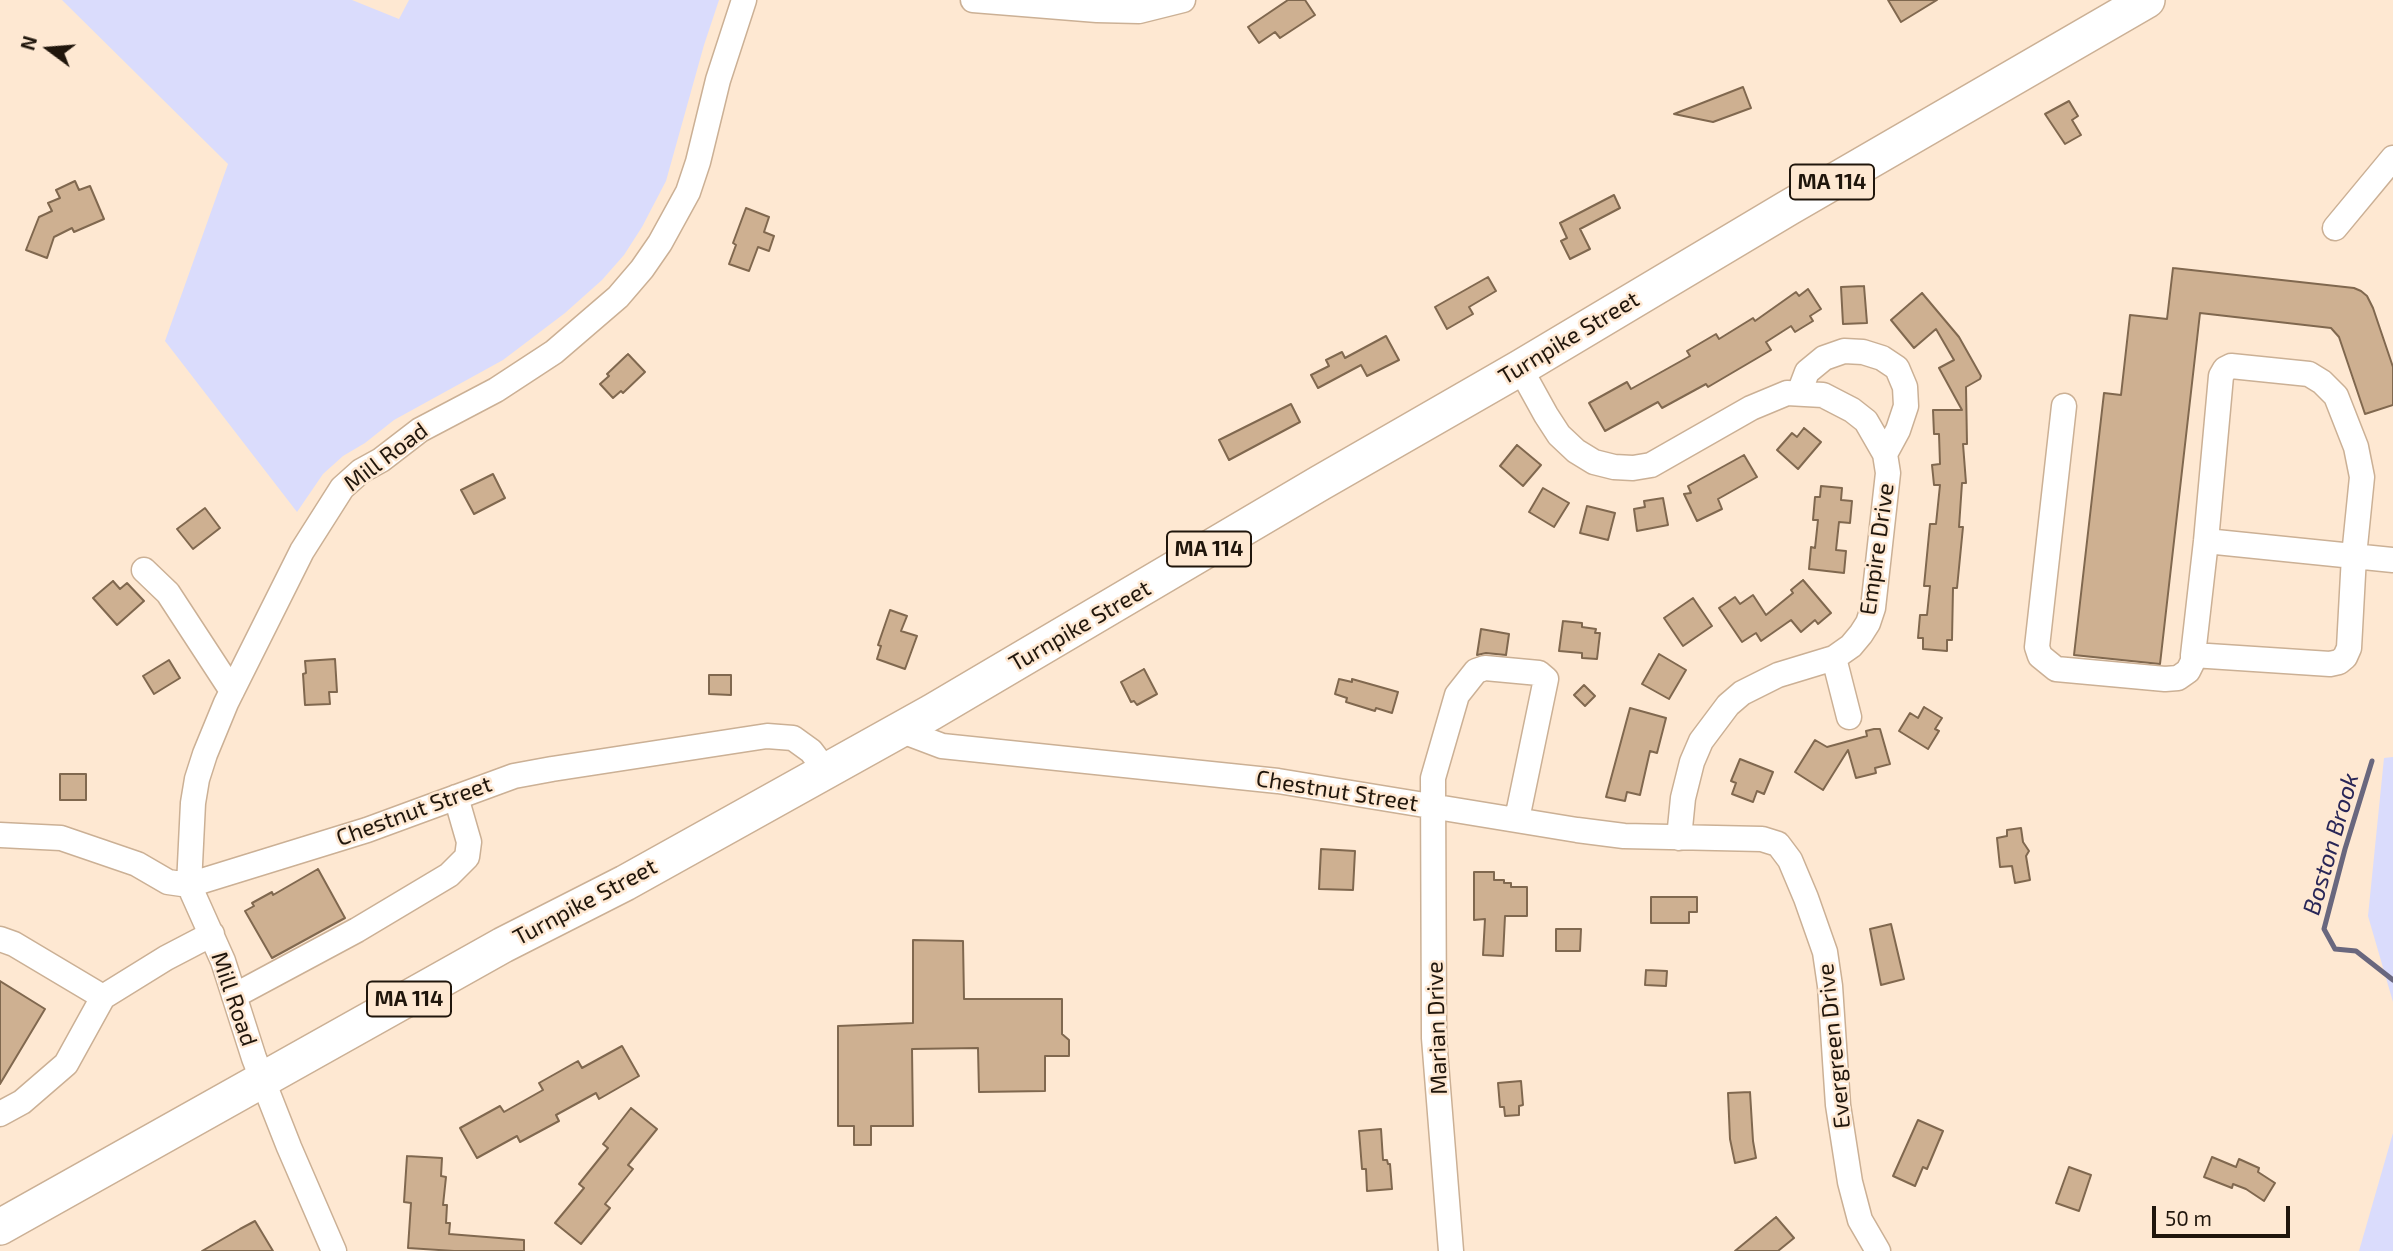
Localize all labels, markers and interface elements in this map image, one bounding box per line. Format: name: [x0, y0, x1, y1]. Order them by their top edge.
north arrow: [14, 14, 84, 84]
text: N: [15, 33, 41, 53]
road number: MA 114: [1790, 164, 1874, 200]
street label: Turnpike Street: [1494, 285, 1644, 391]
street label: Mill Road: [339, 417, 433, 497]
street label: Empire Drive: [1854, 481, 1900, 617]
road number: MA 114: [1167, 532, 1251, 566]
street label: Turnpike Street: [1004, 574, 1156, 678]
street label: Chestnut Street: [1254, 765, 1420, 817]
street label: Chestnut Street: [332, 770, 496, 852]
water label: Boston Brook: [2297, 770, 2365, 918]
street label: Turnpike Street: [508, 853, 662, 951]
street label: Mill Road: [205, 948, 263, 1050]
street label: Marian Drive: [1421, 961, 1453, 1095]
street label: Evergreen Drive: [1812, 962, 1856, 1130]
road number: MA 114: [367, 982, 451, 1016]
scale bar: [2155, 1192, 2293, 1236]
text: 50 m: [2165, 1205, 2212, 1230]

